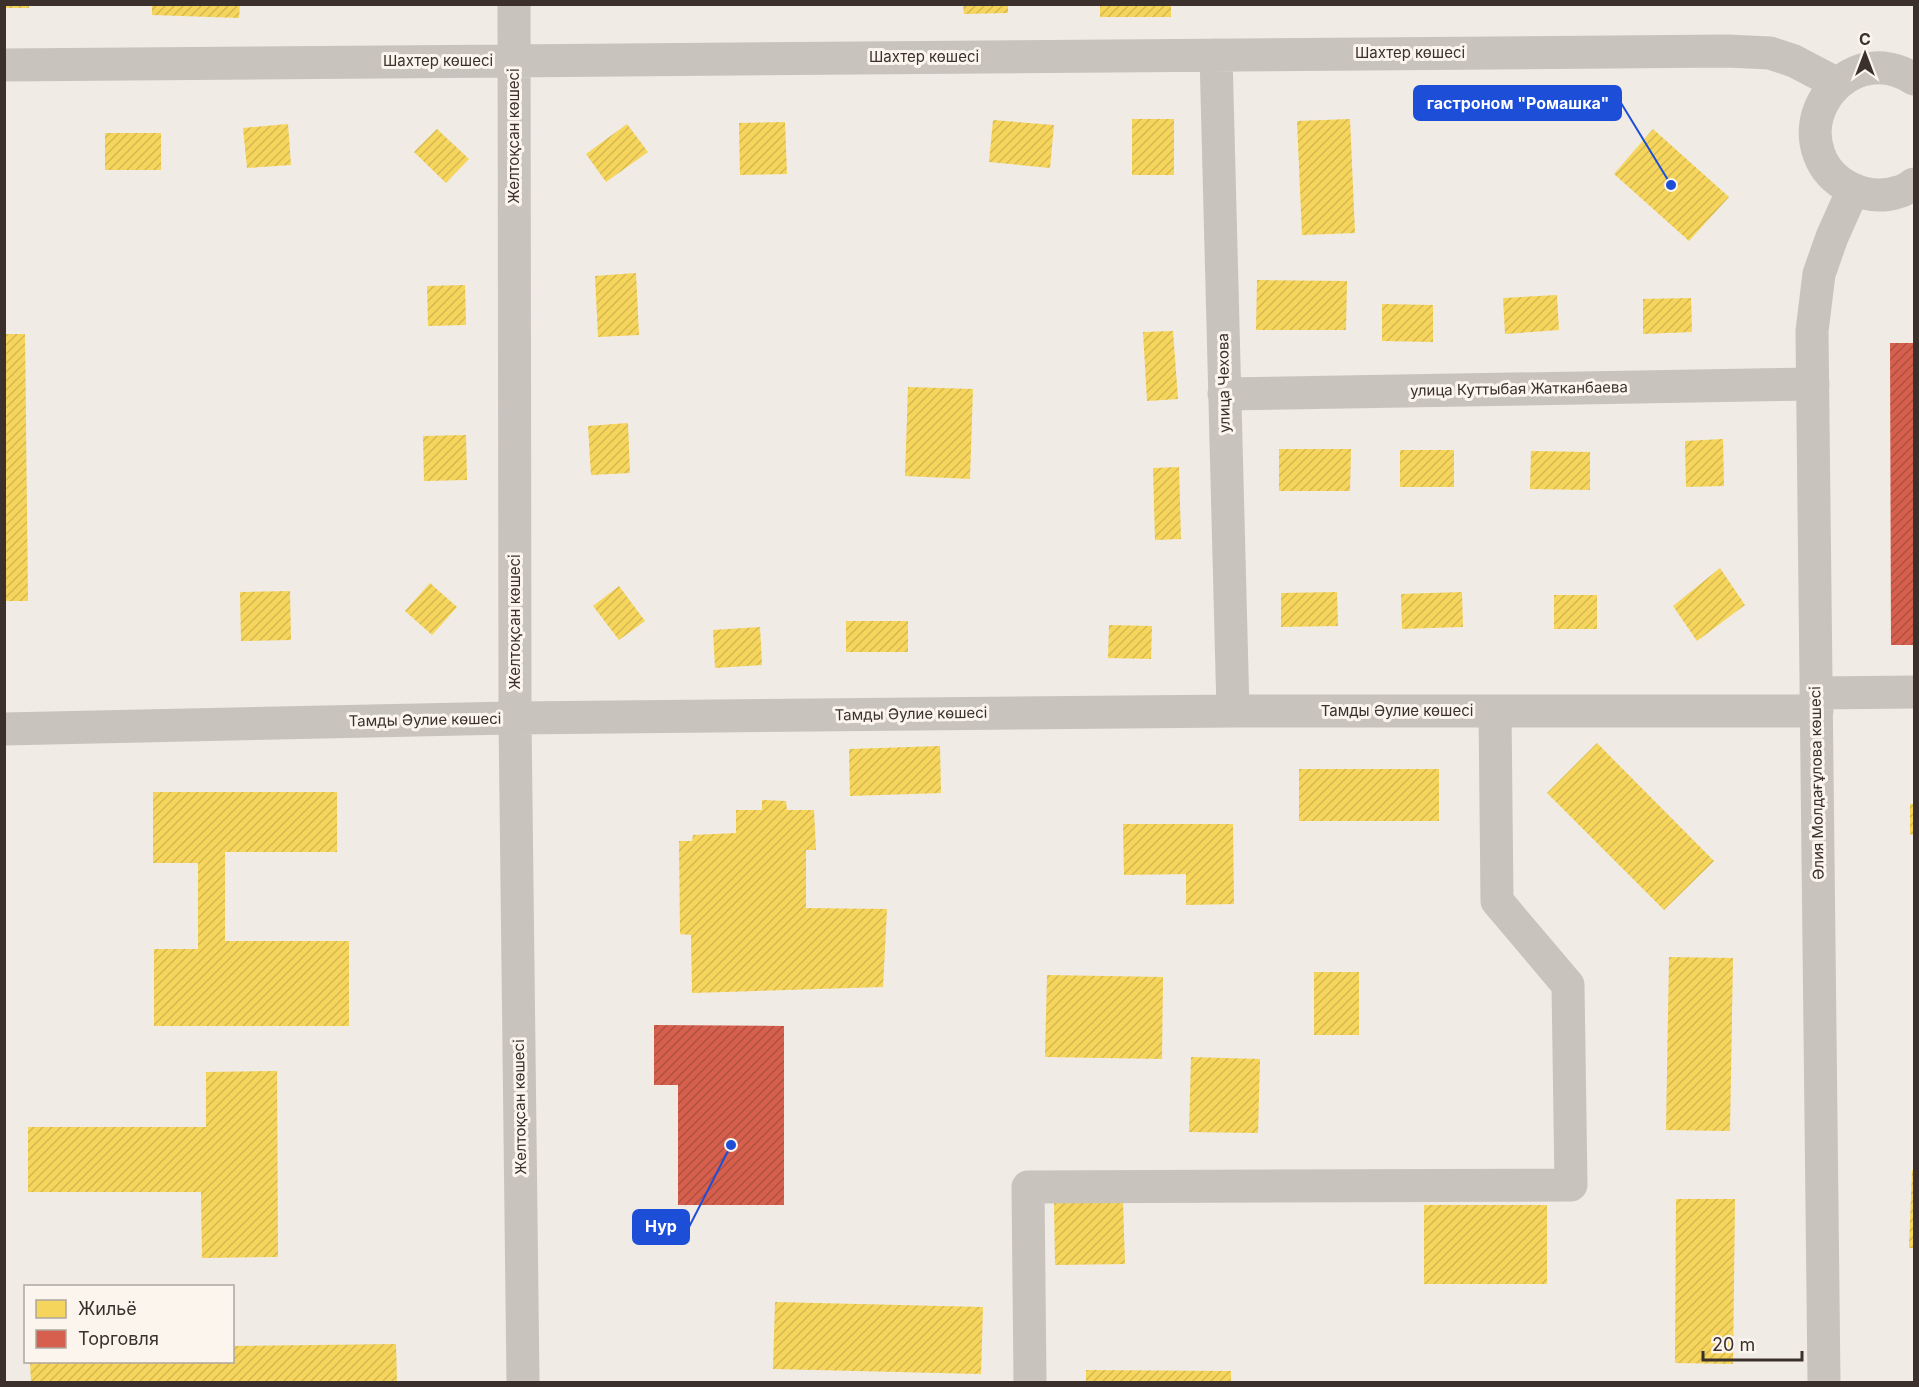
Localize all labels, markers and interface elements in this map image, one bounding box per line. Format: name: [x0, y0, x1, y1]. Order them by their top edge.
north arrow: [1835, 24, 1895, 84]
text: С: [1859, 29, 1871, 49]
street label: Шахтер көшесі: [1355, 43, 1465, 62]
street label: Шахтер көшесі: [869, 47, 979, 66]
street label: Шахтер көшесі: [383, 51, 493, 70]
street label: Желтоқсан көшесі: [504, 68, 523, 204]
callout: гастроном "Ромашка": [1414, 86, 1621, 120]
text: гастроном "Ромашка": [1427, 93, 1609, 113]
street label: улица Чехова: [1213, 333, 1234, 433]
street label: улица Куттыбая Жатканбаева: [1410, 377, 1628, 400]
street label: Желтоқсан көшесі: [505, 554, 524, 690]
street label: Әлия Молдағұлова көшесі: [1805, 686, 1828, 880]
street label: Тамды Әулие көшесі: [1321, 701, 1473, 720]
street label: Тамды Әулие көшесі: [834, 703, 987, 724]
street label: Тамды Әулие көшесі: [348, 709, 501, 730]
street label: Желтоқсан көшесі: [509, 1039, 530, 1175]
callout: Нур: [633, 1210, 689, 1244]
text: Нур: [645, 1216, 677, 1236]
legend: [24, 1285, 234, 1363]
text: Жильё: [78, 1298, 137, 1319]
scale bar: [1703, 1324, 1802, 1362]
text: Торговля: [78, 1328, 159, 1349]
text: 20 m: [1712, 1334, 1755, 1355]

